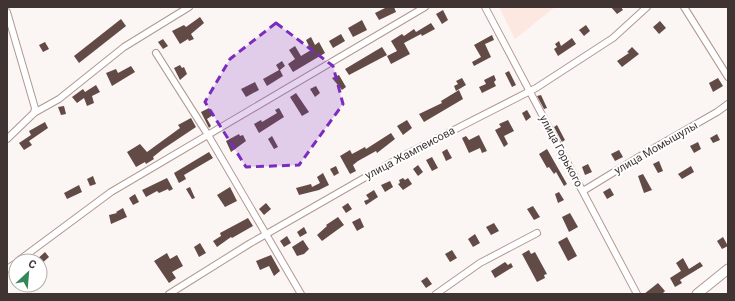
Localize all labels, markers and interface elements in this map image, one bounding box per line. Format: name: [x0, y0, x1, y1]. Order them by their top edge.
street label: улица Горького: [537, 113, 585, 189]
street label: улица Момышулы: [612, 119, 700, 177]
street label: улица Жампеисова: [363, 124, 457, 182]
north arrow: [8, 253, 48, 293]
text: С: [26, 257, 38, 272]

